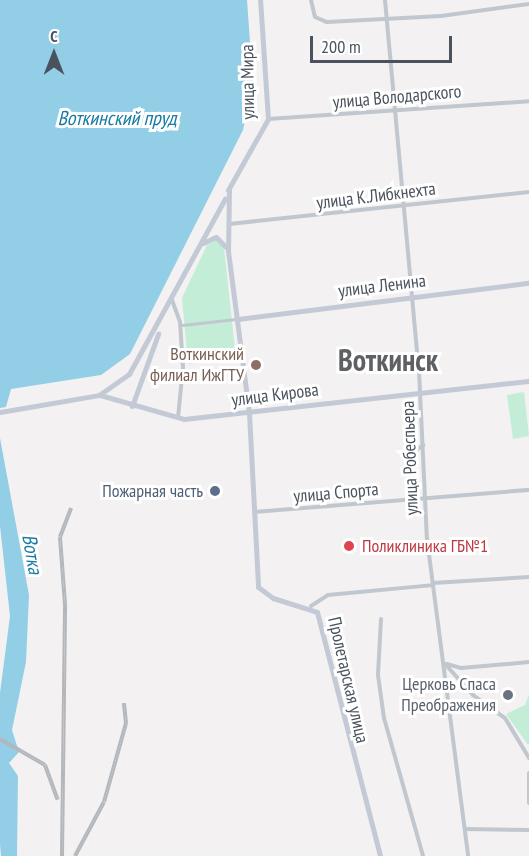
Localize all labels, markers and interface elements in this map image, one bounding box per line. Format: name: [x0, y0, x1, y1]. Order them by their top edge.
north arrow: [24, 24, 84, 84]
scale bar: [313, 24, 456, 62]
text: С: [50, 26, 58, 46]
text: 200 m: [321, 35, 361, 58]
street label: улица Мира: [237, 44, 259, 120]
street label: улица Володарского: [332, 81, 462, 113]
water label: Воткинский пруд: [57, 106, 177, 130]
street label: улица К.Либкнехта: [315, 178, 437, 214]
street label: улица Ленина: [337, 270, 427, 302]
district label: Воткинск: [338, 342, 438, 378]
place label: Воткинский филиал ИжГТУ: [150, 344, 244, 386]
marker: Воткинский филиал ИжГТУ: [249, 358, 263, 372]
street label: улица Кирова: [230, 379, 320, 411]
street label: улица Робеспьера: [397, 400, 423, 516]
street label: улица Спорта: [293, 479, 379, 507]
place label: Пожарная часть: [102, 480, 203, 502]
marker: Пожарная часть: [208, 484, 222, 498]
water label: Вотка: [17, 532, 47, 576]
place label: Поликлиника ГБ№1: [362, 535, 488, 557]
marker: Поликлиника ГБ№1: [340, 537, 358, 555]
street label: Пролетарская улица: [323, 615, 373, 745]
place label: Церковь Спаса Преображения: [401, 674, 496, 716]
marker: Церковь Спаса Преображения: [501, 688, 515, 702]

